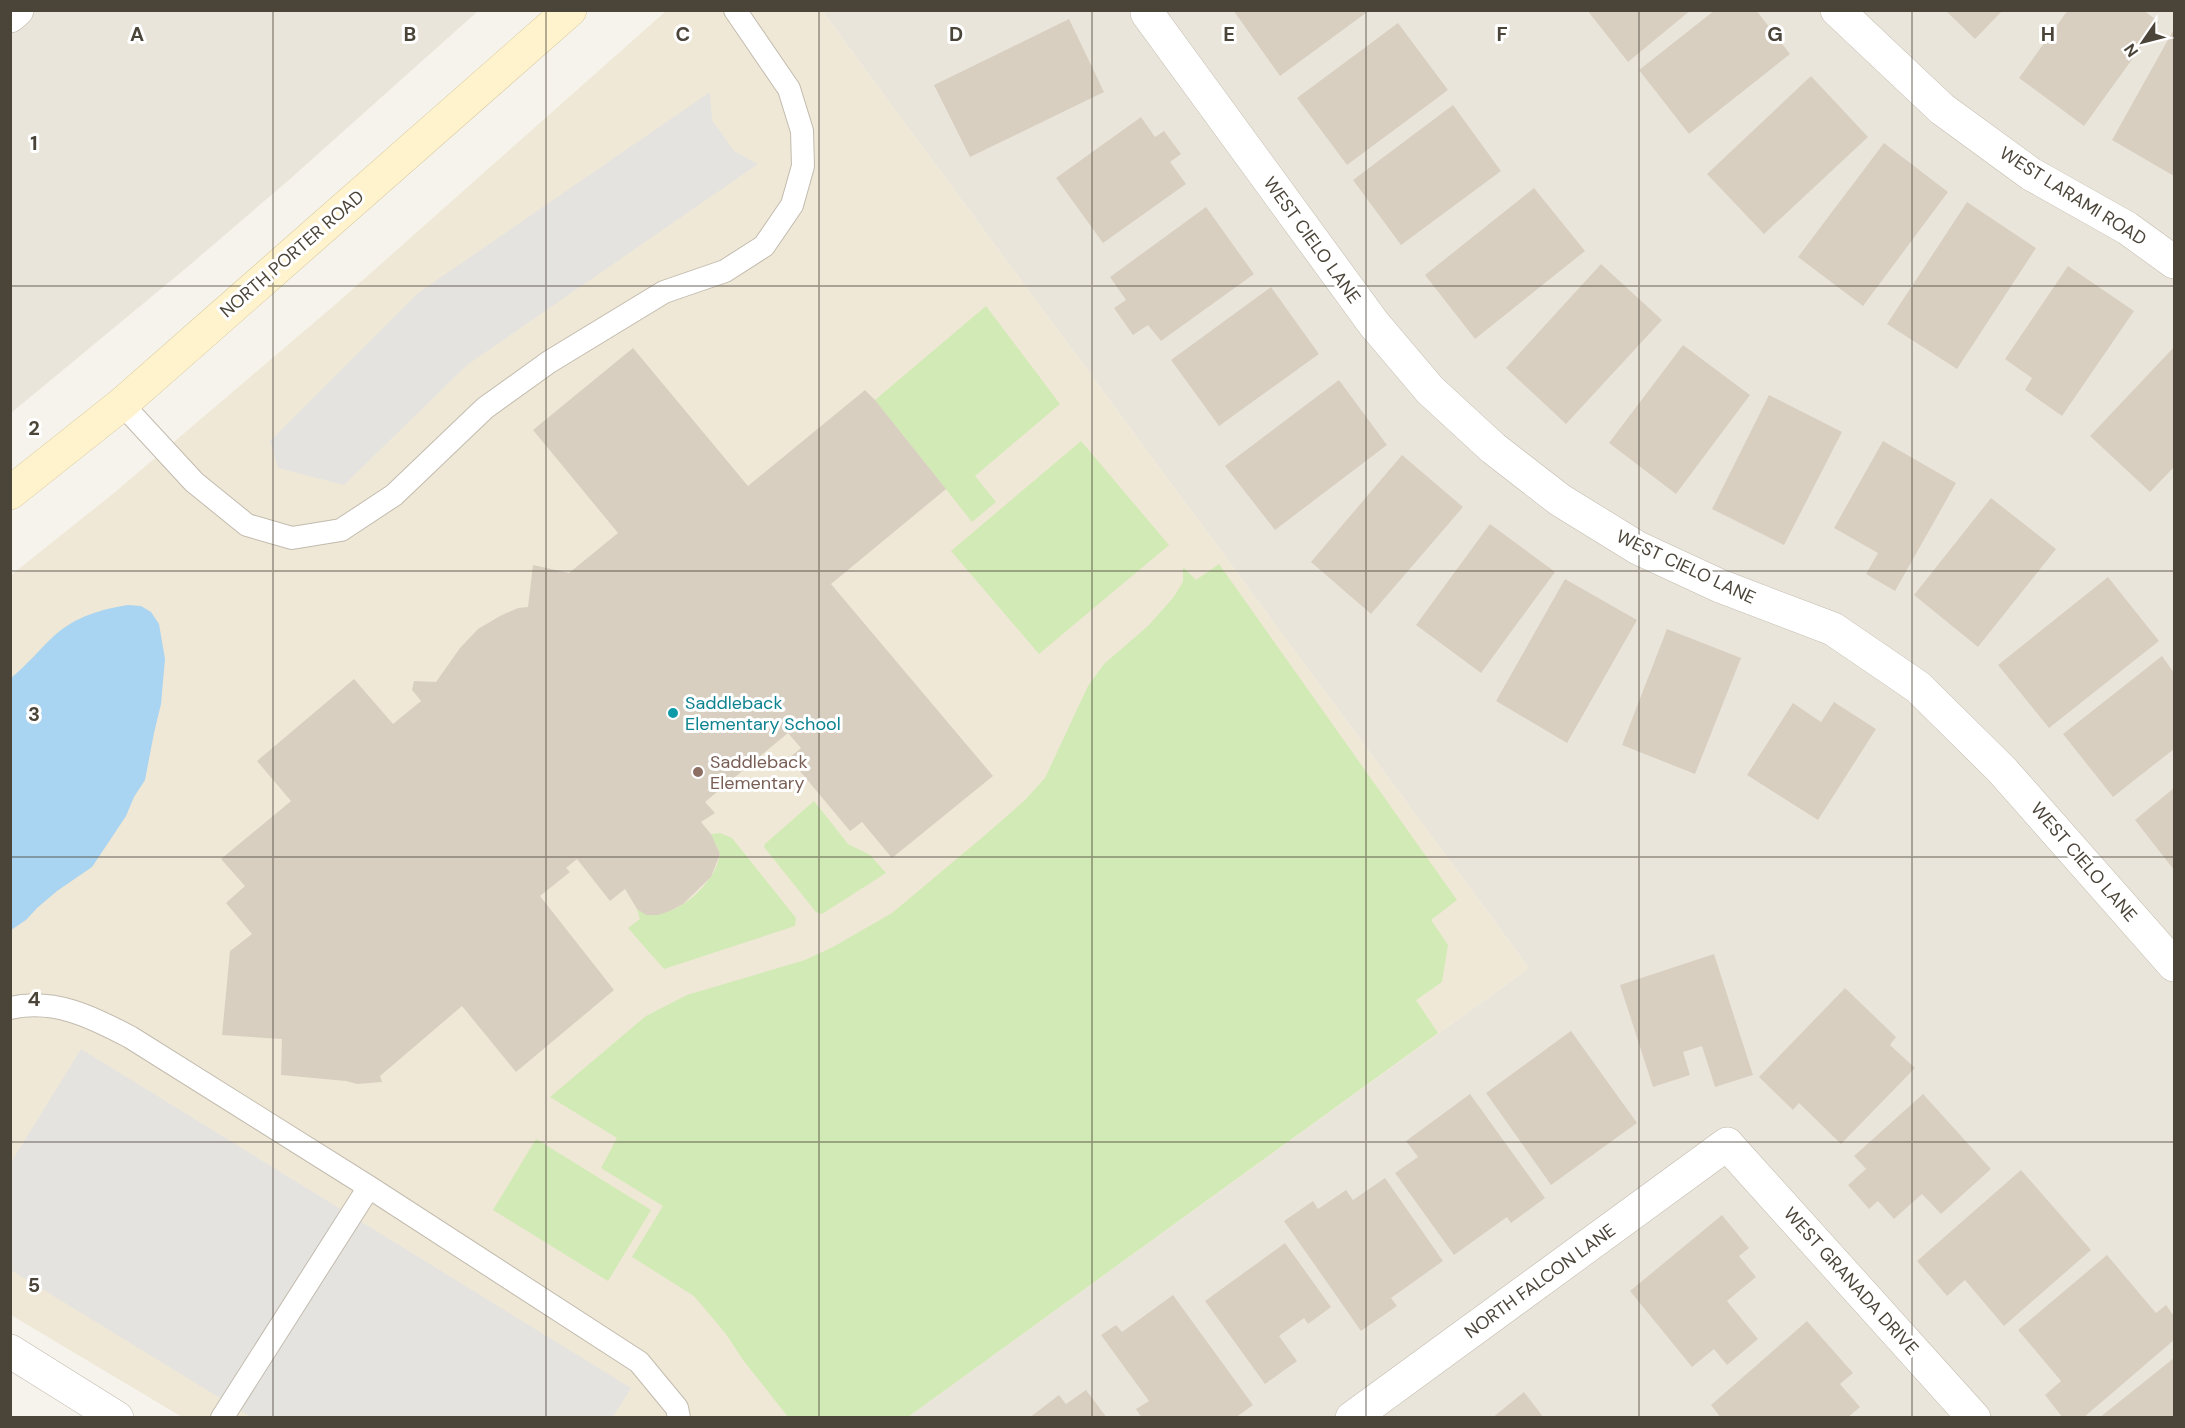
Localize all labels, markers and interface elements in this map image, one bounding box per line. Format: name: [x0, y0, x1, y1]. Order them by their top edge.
north arrow: [2113, 12, 2173, 72]
text: A: [130, 21, 144, 47]
text: B: [404, 21, 416, 47]
text: C: [676, 21, 690, 47]
text: D: [949, 21, 963, 47]
text: E: [1223, 21, 1235, 47]
text: F: [1496, 21, 1508, 47]
text: G: [1767, 21, 1783, 47]
text: H: [2041, 21, 2055, 47]
text: N: [2119, 40, 2143, 61]
text: 1: [30, 130, 38, 156]
street label: WEST LARAMI ROAD: [1995, 141, 2151, 251]
street label: WEST CIELO LANE: [1258, 172, 1366, 308]
street label: NORTH PORTER ROAD: [215, 185, 369, 323]
text: 2: [28, 415, 40, 441]
street label: WEST CIELO LANE: [1613, 524, 1759, 610]
place label: Saddleback Elementary School: [685, 691, 841, 736]
text: 3: [28, 701, 40, 727]
marker: Saddleback Elementary School: [666, 706, 680, 720]
place label: Saddleback Elementary: [710, 750, 807, 795]
marker: Saddleback Elementary: [691, 765, 705, 779]
street label: WEST CIELO LANE: [2025, 797, 2143, 927]
text: 4: [28, 986, 41, 1012]
street label: WEST GRANADA DRIVE: [1778, 1202, 1924, 1360]
street label: NORTH FALCON LANE: [1460, 1218, 1620, 1344]
text: 5: [28, 1272, 40, 1298]

